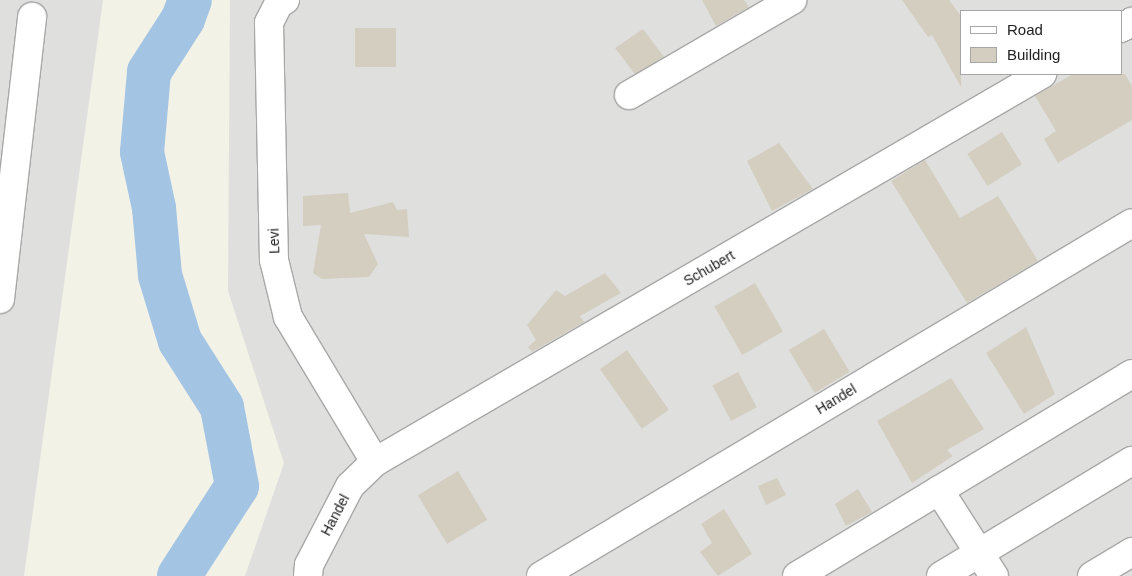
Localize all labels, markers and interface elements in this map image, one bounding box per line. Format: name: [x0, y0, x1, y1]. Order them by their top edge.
legend: [960, 10, 1122, 75]
text: Road: [1007, 21, 1043, 38]
text: Building: [1007, 46, 1060, 63]
street label: Levi: [265, 228, 283, 254]
street label: Schubert: [681, 247, 737, 289]
street label: Handel: [813, 380, 859, 418]
street label: Handel: [317, 491, 353, 539]

